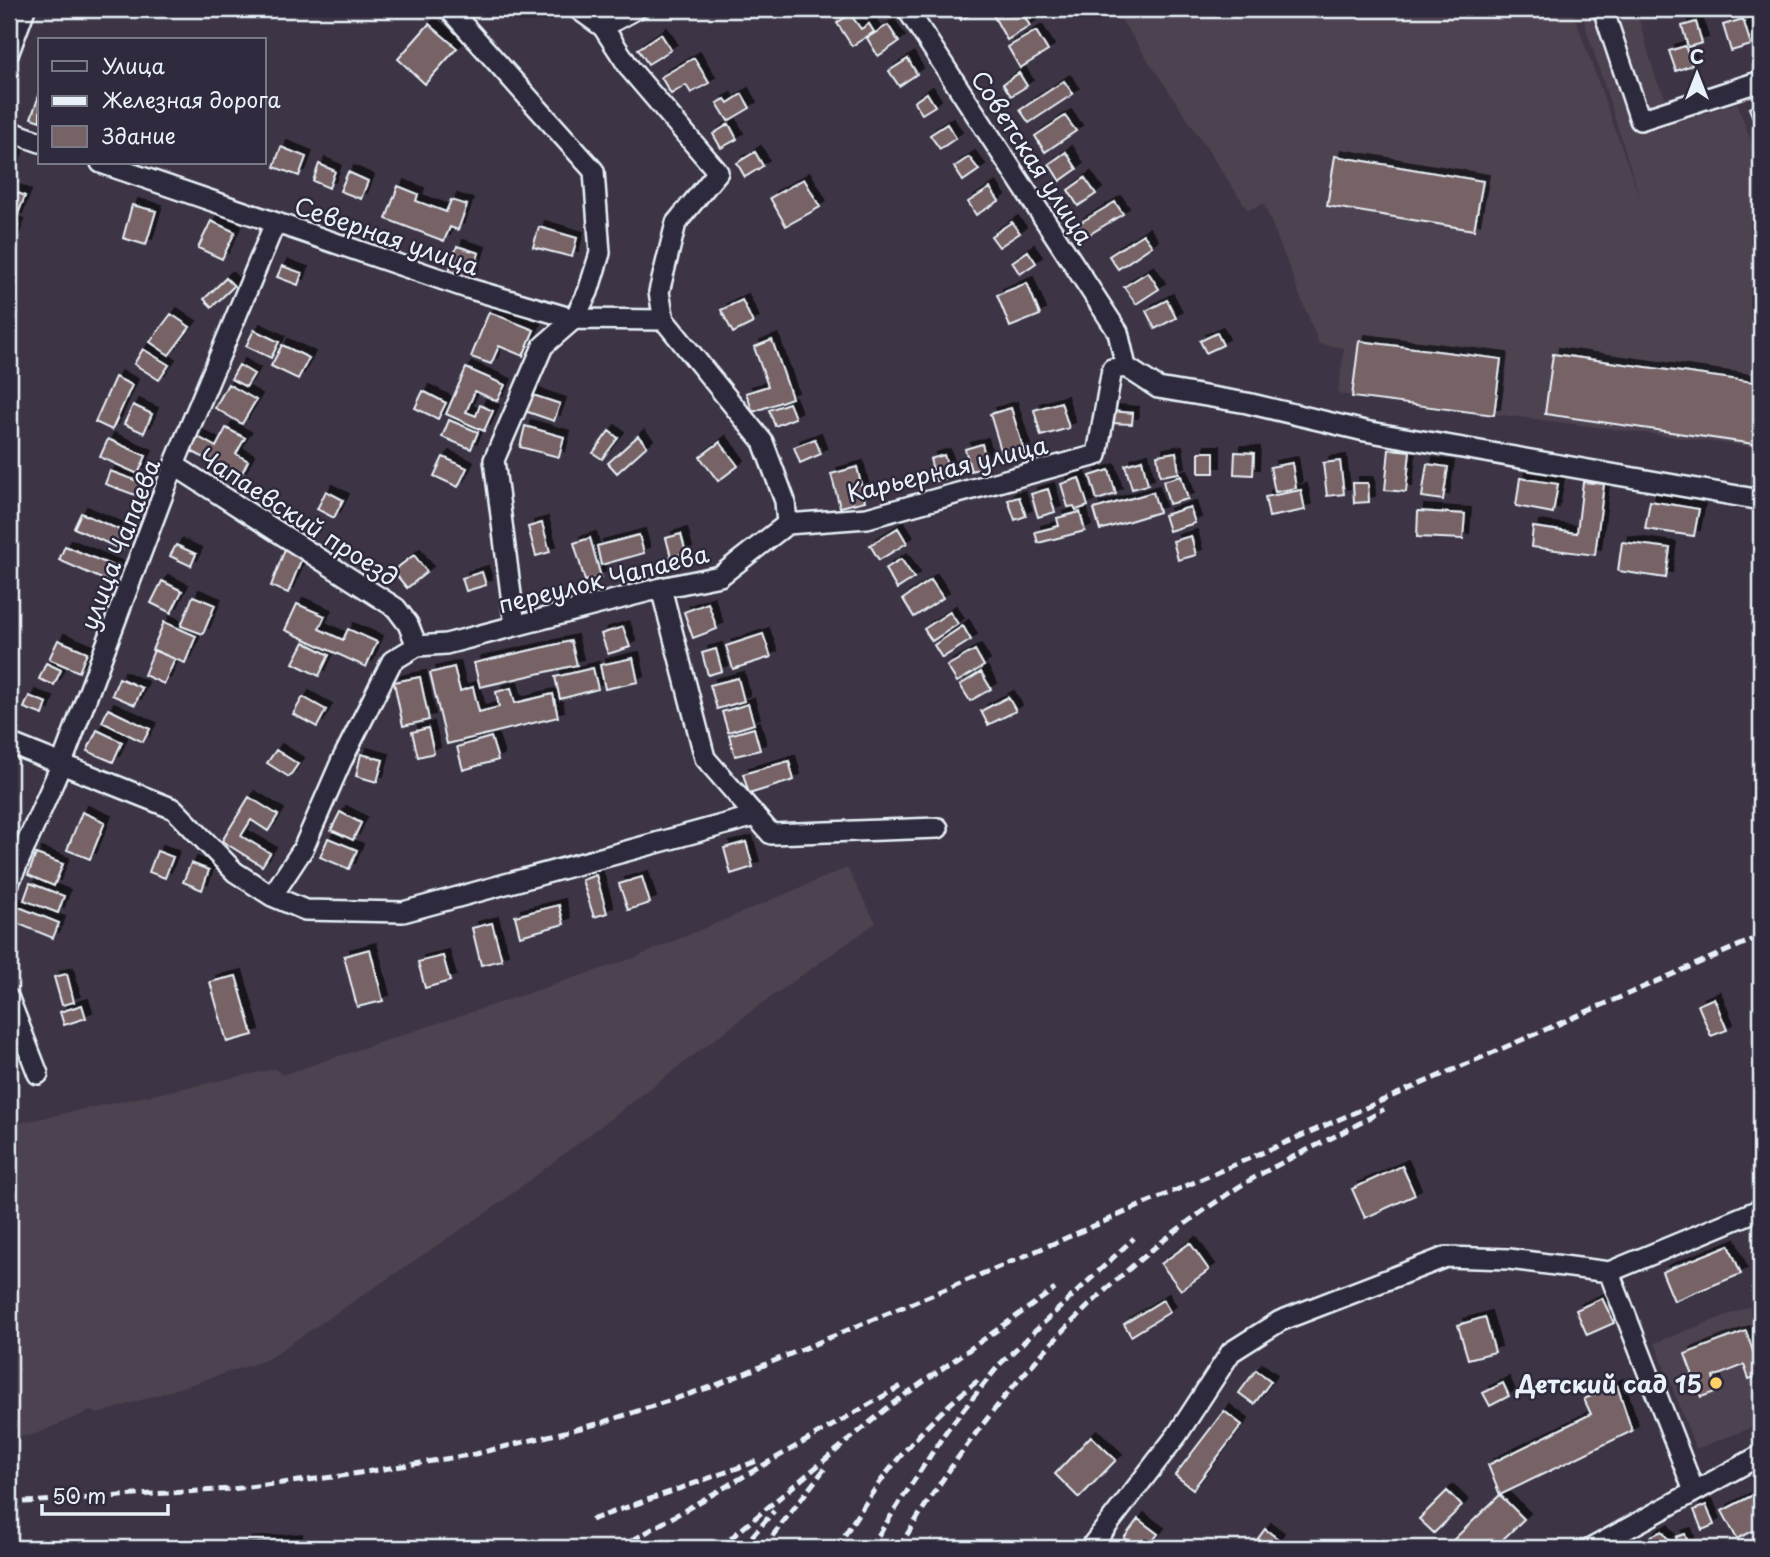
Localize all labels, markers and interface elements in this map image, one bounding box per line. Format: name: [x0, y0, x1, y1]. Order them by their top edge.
legend: [38, 38, 266, 164]
north arrow: [1662, 38, 1732, 108]
text: С: [1690, 42, 1704, 70]
text: Улица: [102, 49, 165, 81]
street label: Советская улица: [963, 63, 1103, 251]
text: Железная дорога: [102, 83, 280, 115]
text: Здание: [102, 119, 176, 151]
street label: Северная улица: [290, 187, 484, 283]
street label: Карьерная улица: [843, 426, 1051, 510]
street label: Чапаевский проезд: [192, 438, 406, 594]
street label: улица Чапаева: [70, 453, 168, 635]
street label: переулок Чапаева: [494, 534, 712, 622]
place label: Детский сад 15: [1515, 1365, 1702, 1401]
marker: Детский сад 15: [1708, 1375, 1724, 1391]
scale bar: [42, 1473, 168, 1517]
text: 50 m: [52, 1479, 106, 1511]

